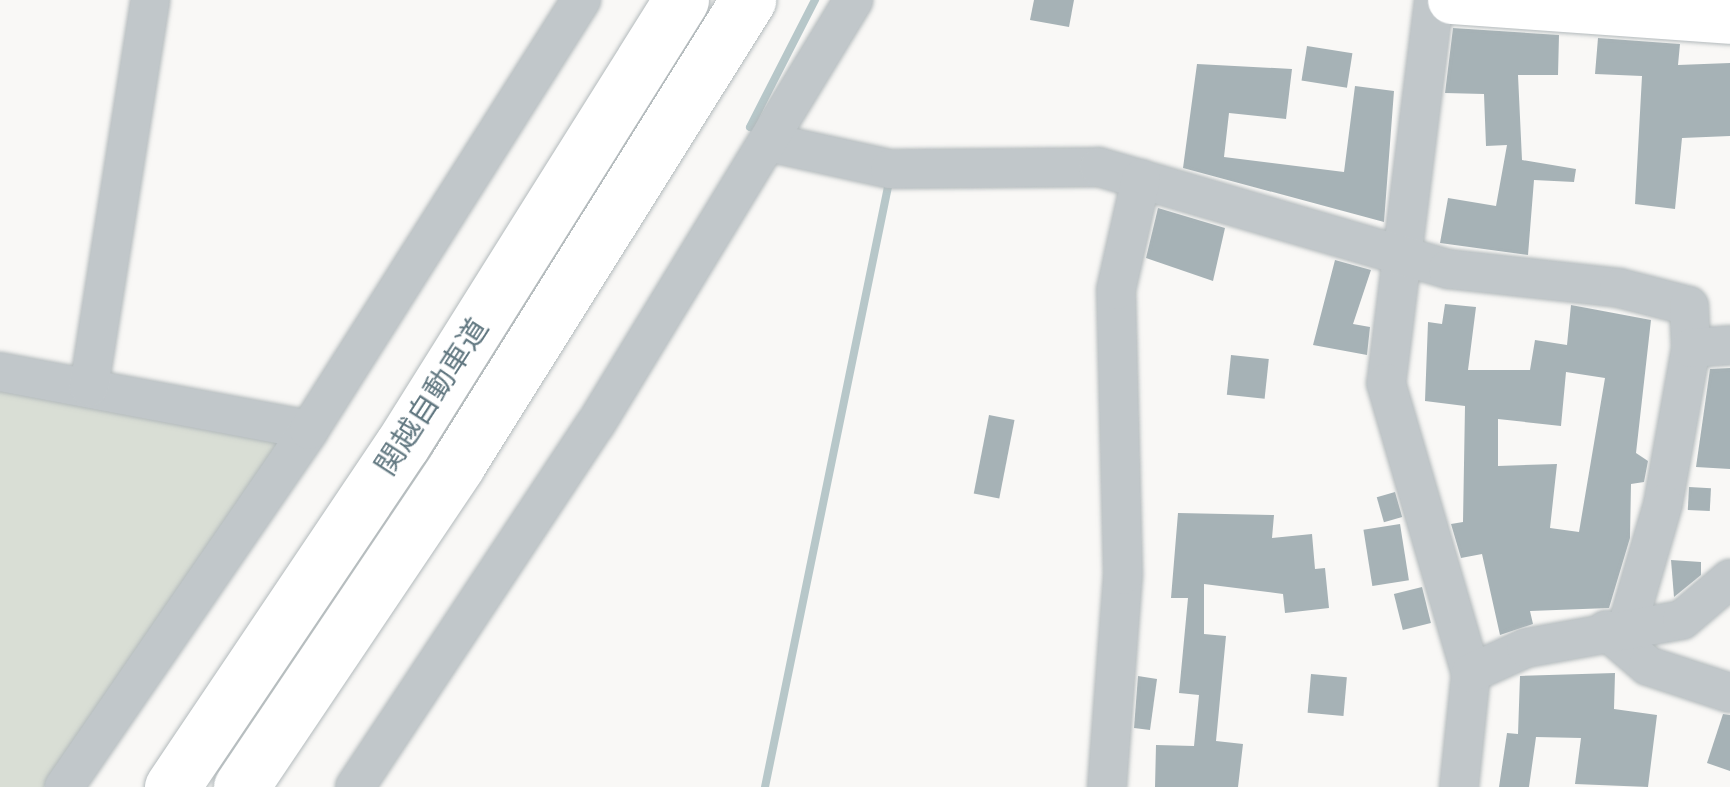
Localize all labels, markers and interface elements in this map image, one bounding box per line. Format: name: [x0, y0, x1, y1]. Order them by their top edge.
street label: 関越自動車道: [368, 312, 496, 482]

